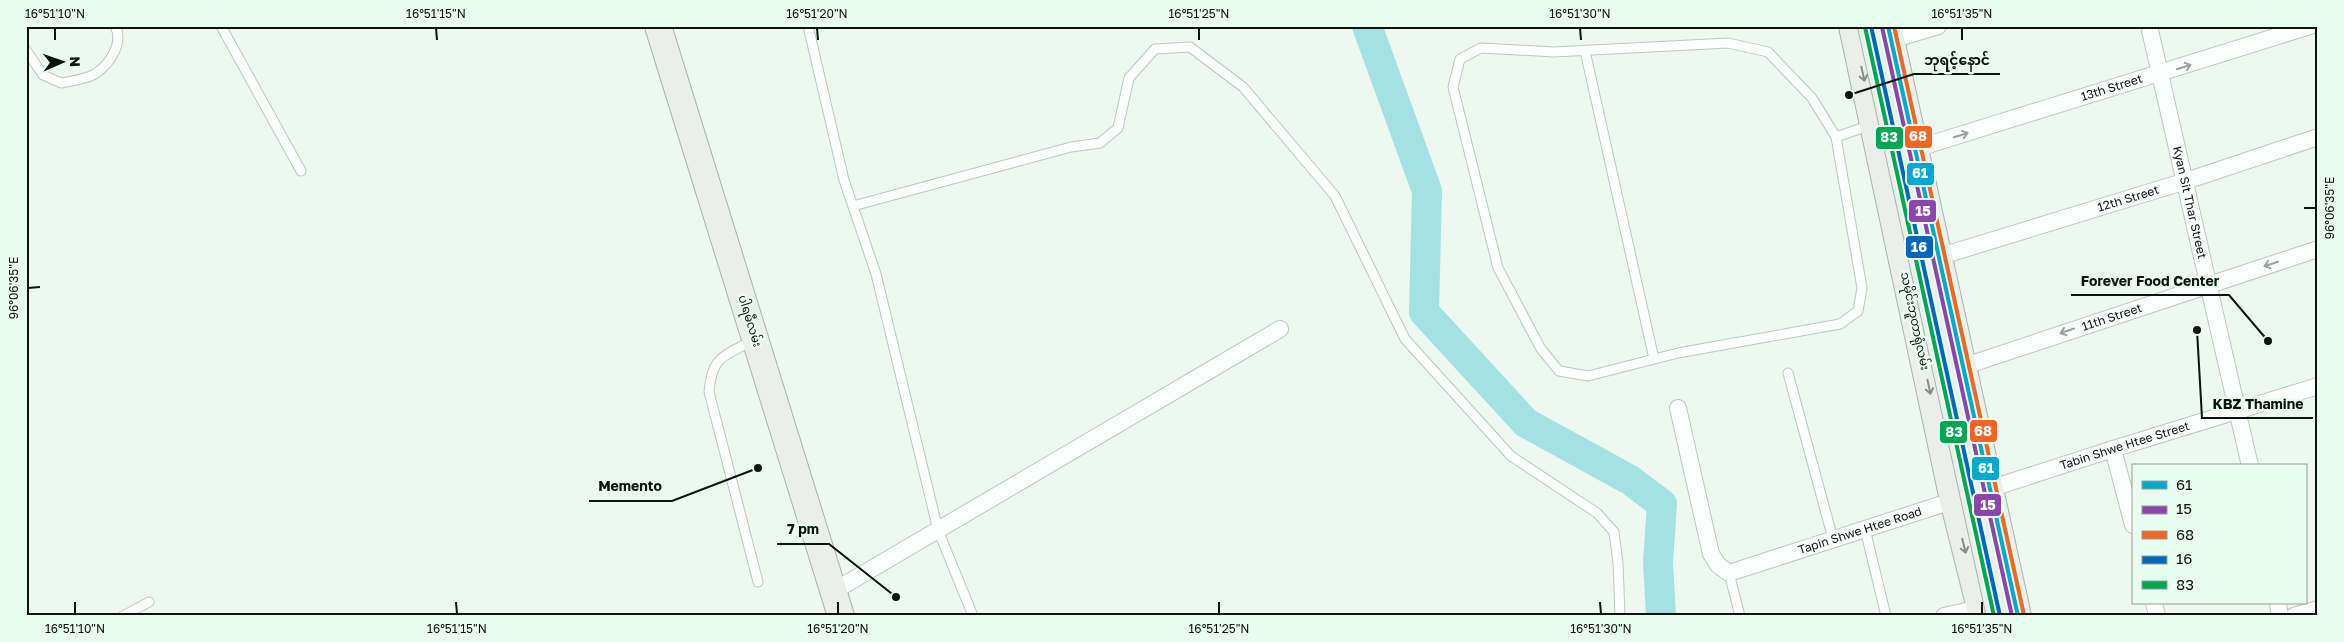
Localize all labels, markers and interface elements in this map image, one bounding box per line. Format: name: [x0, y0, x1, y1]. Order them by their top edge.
text: 16°51'10"N: [25, 6, 85, 21]
text: 16°51'15"N: [406, 6, 466, 21]
text: 16°51'20"N: [786, 6, 848, 21]
text: 16°51'25"N: [1169, 6, 1229, 21]
text: 16°51'30"N: [1549, 6, 1611, 21]
text: 16°51'35"N: [1932, 6, 1992, 21]
north arrow: [38, 38, 88, 88]
callout: ဘုရင့်နောင်: [1914, 45, 2000, 74]
text: ဘုရင့်နောင်: [1924, 50, 1990, 72]
text: N: [67, 56, 84, 67]
one-way arrow: [2175, 61, 2191, 71]
one-way arrow: [1859, 65, 1868, 81]
street label: 13th Street: [2079, 71, 2144, 104]
line badge: 68: [1904, 125, 1933, 149]
line badge: 83: [1875, 126, 1904, 150]
text: 68: [1909, 127, 1927, 144]
text: 83: [1880, 128, 1898, 145]
one-way arrow: [1953, 129, 1969, 139]
street label: Kyan Sit Thar Street: [2170, 145, 2210, 260]
line badge: 61: [1906, 162, 1935, 186]
text: 61: [1912, 164, 1928, 181]
text: 96°06'35"E: [2322, 177, 2337, 239]
street label: 12th Street: [2096, 182, 2161, 215]
line badge: 15: [1908, 199, 1937, 223]
text: 15: [1915, 202, 1931, 219]
line badge: 16: [1905, 235, 1934, 259]
text: 16: [1911, 238, 1927, 255]
text: 96°06'35"E: [6, 257, 21, 319]
one-way arrow: [2264, 260, 2280, 269]
callout: Forever Food Center: [2071, 266, 2229, 295]
street label: သမိုင်းဘူတာရုံလမ်း: [1895, 270, 1934, 372]
text: Forever Food Center: [2081, 272, 2220, 289]
street label: ပါရမီလမ်း: [733, 293, 766, 349]
street label: 11th Street: [2080, 300, 2144, 334]
one-way arrow: [2060, 327, 2075, 336]
one-way arrow: [1925, 378, 1934, 394]
callout: KBZ Thamine: [2202, 389, 2313, 418]
text: KBZ Thamine: [2213, 395, 2303, 412]
street label: Tabin Shwe Htee Street: [2058, 418, 2191, 473]
line badge: 68: [1969, 419, 1998, 443]
line badge: 83: [1939, 420, 1968, 444]
text: 68: [1974, 422, 1992, 439]
text: 83: [1945, 423, 1963, 440]
line badge: 61: [1971, 456, 2000, 481]
text: 61: [1978, 459, 1994, 476]
legend: [2132, 464, 2306, 604]
callout: Memento: [589, 472, 672, 501]
text: 61: [2176, 475, 2192, 493]
text: Memento: [598, 477, 662, 494]
line badge: 15: [1973, 493, 2002, 517]
text: 15: [1980, 496, 1996, 513]
text: 15: [2176, 499, 2192, 517]
street label: Tapin Shwe Htee Road: [1796, 503, 1924, 557]
callout: 7 pm: [777, 515, 829, 544]
text: 7 pm: [787, 520, 819, 537]
text: 68: [2176, 525, 2194, 543]
one-way arrow: [1960, 537, 1969, 553]
text: 16: [2176, 549, 2192, 567]
text: 83: [2176, 575, 2194, 593]
text: 16°51'10"N: [45, 621, 105, 636]
text: 16°51'15"N: [427, 621, 487, 636]
text: 16°51'20"N: [807, 621, 869, 636]
text: 16°51'25"N: [1189, 621, 1249, 636]
text: 16°51'30"N: [1570, 621, 1632, 636]
text: 16°51'35"N: [1952, 621, 2012, 636]

